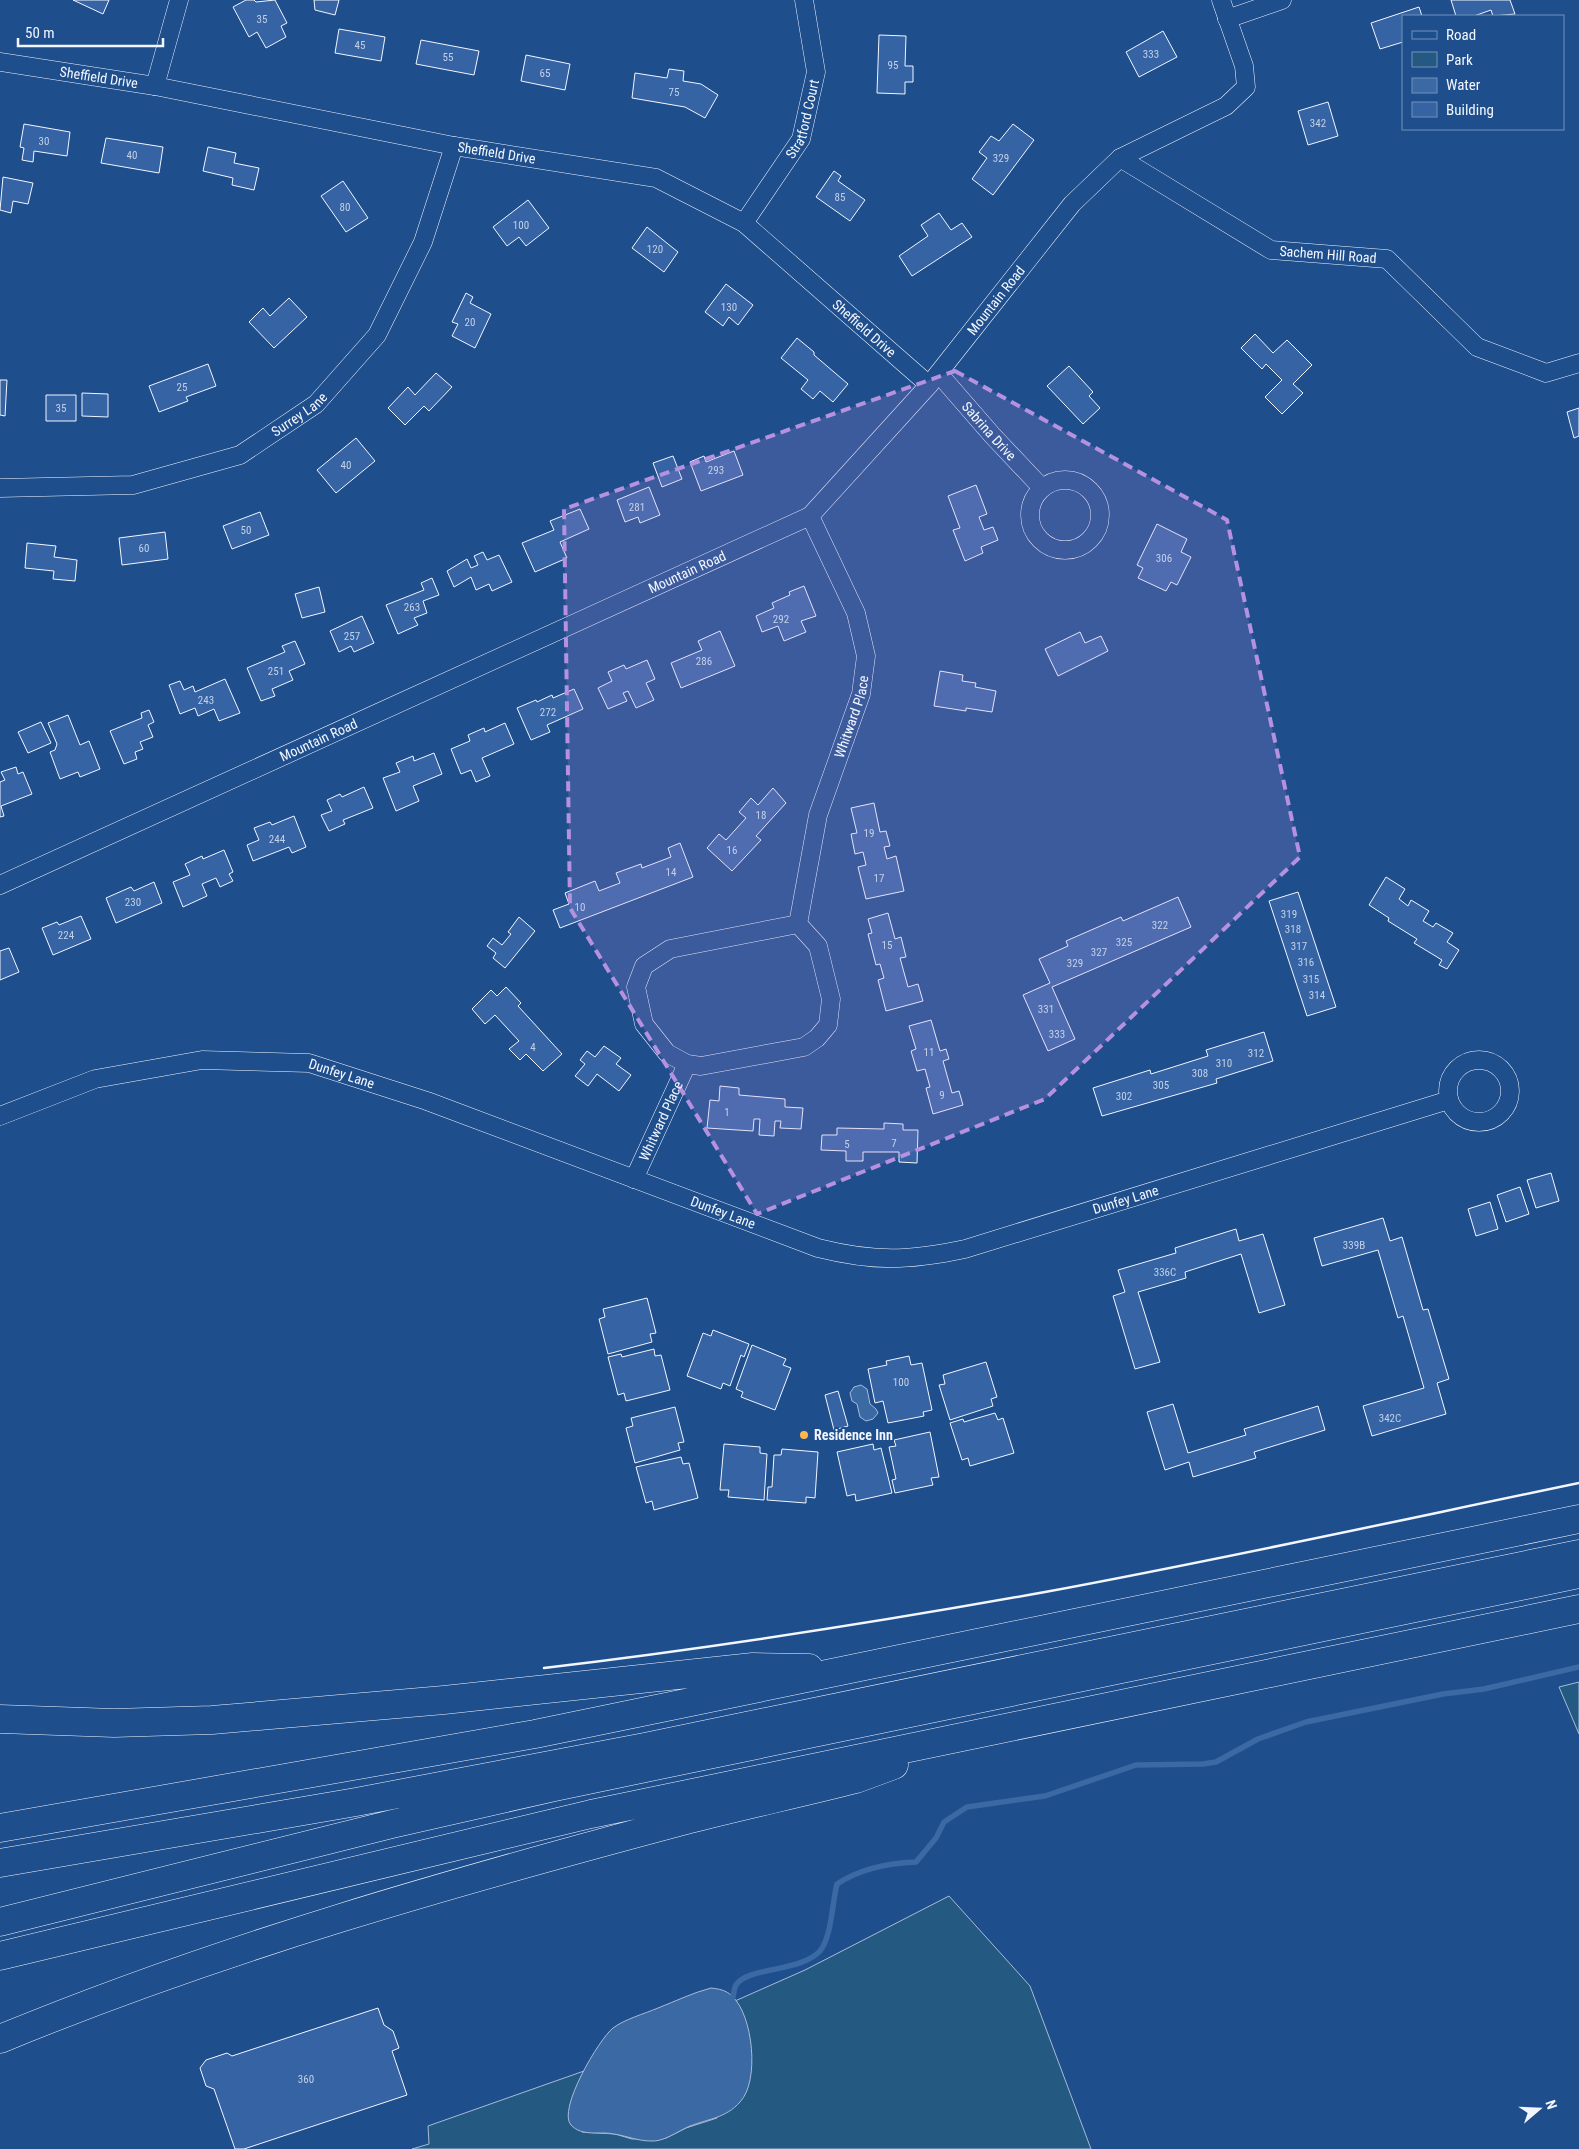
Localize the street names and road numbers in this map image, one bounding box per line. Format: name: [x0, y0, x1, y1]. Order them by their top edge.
street label: Sheffield Drive: [59, 63, 139, 91]
street label: Stratford Court: [782, 78, 822, 162]
street label: Sheffield Drive: [456, 139, 537, 167]
street label: Sachem Hill Road: [1279, 243, 1377, 266]
street label: Mountain Road: [964, 263, 1028, 338]
street label: Sheffield Drive: [829, 296, 900, 361]
street label: Surrey Lane: [268, 389, 331, 440]
street label: Sabrina Drive: [959, 399, 1020, 464]
street label: Mountain Road: [646, 547, 728, 597]
street label: Whitward Place: [831, 674, 871, 760]
street label: Mountain Road: [277, 715, 360, 764]
street label: Dunfey Lane: [307, 1055, 377, 1092]
street label: Whitward Place: [636, 1078, 686, 1163]
street label: Dunfey Lane: [1091, 1182, 1161, 1217]
street label: Dunfey Lane: [688, 1193, 758, 1232]

